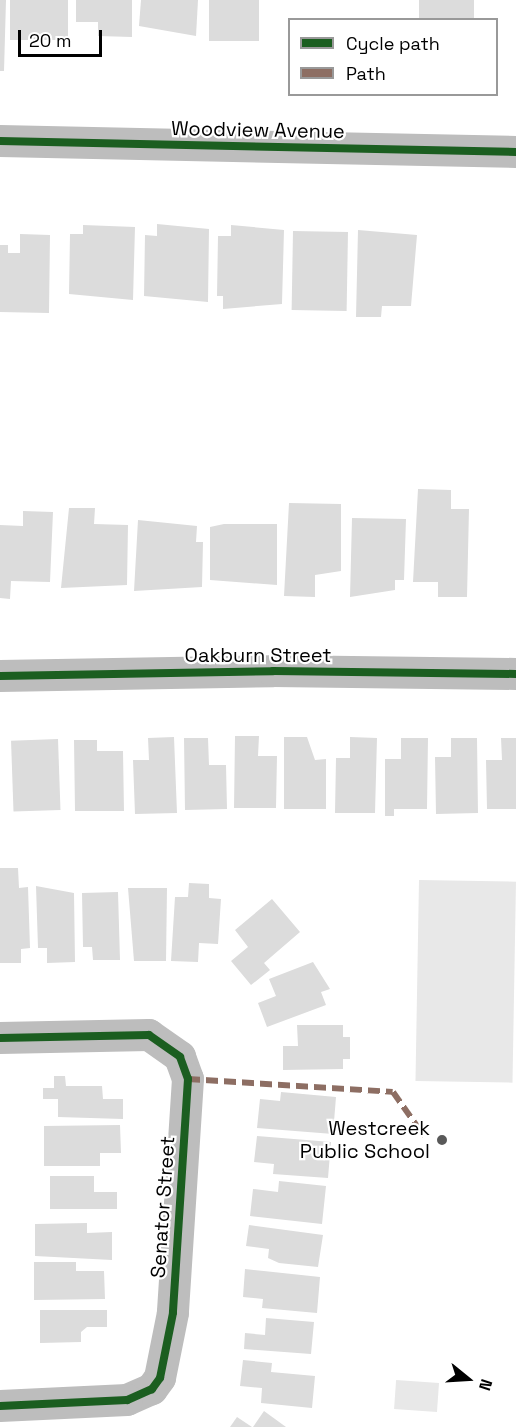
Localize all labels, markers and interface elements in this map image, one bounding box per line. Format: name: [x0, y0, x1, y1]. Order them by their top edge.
scale bar: [21, 18, 105, 56]
legend: [288, 18, 498, 96]
text: 20 m: [29, 29, 72, 52]
text: Cycle path: [346, 32, 440, 55]
text: Path: [346, 62, 386, 85]
street label: Woodview Avenue: [171, 116, 345, 144]
street label: Oakburn Street: [185, 643, 331, 667]
place label: Westcreek Public School: [300, 1116, 430, 1163]
marker: Westcreek Public School: [435, 1133, 449, 1147]
street label: Senator Street: [146, 1135, 180, 1279]
north arrow: [438, 1349, 498, 1409]
text: N: [474, 1376, 497, 1393]

